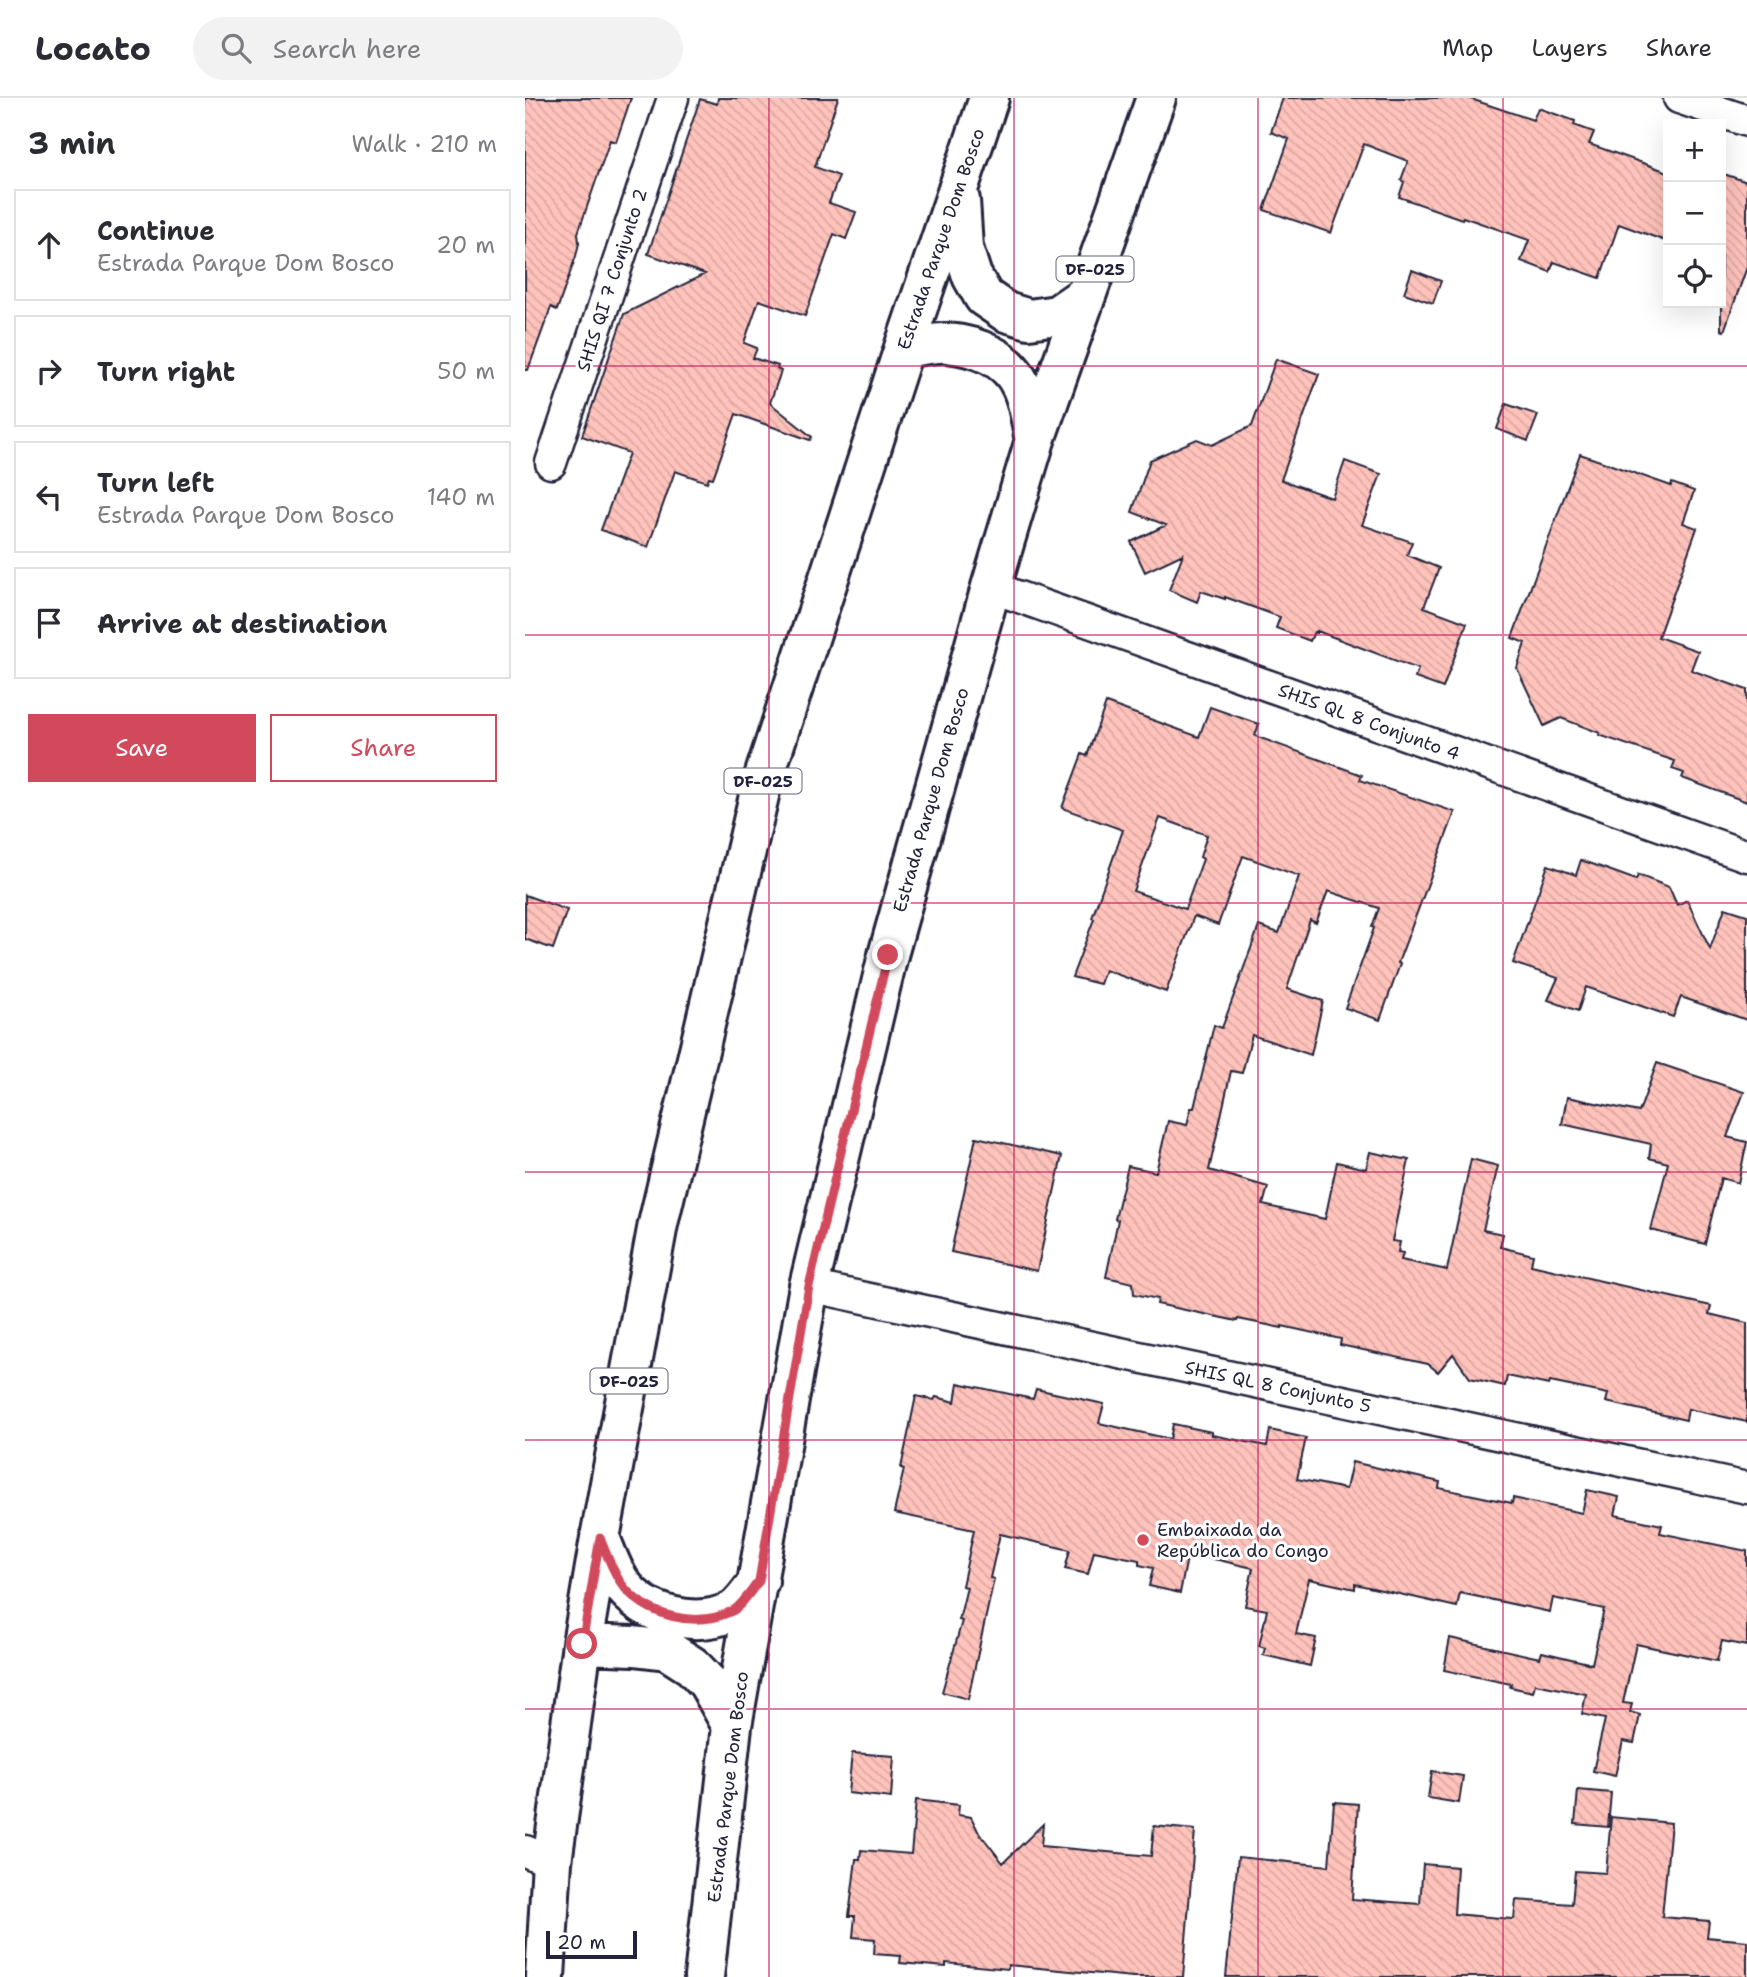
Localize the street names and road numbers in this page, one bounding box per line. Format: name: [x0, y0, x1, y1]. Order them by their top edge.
street label: Estrada Parque Dom Bosco: [892, 125, 990, 353]
street label: SHIS QI 7 Conjunto 2: [571, 185, 653, 375]
road number: DF-025: [1057, 256, 1133, 281]
street label: SHIS QL 8 Conjunto 4: [1275, 678, 1463, 766]
street label: Estrada Parque Dom Bosco: [887, 685, 975, 915]
road number: DF-025: [725, 768, 801, 794]
street label: SHIS QL 8 Conjunto 5: [1183, 1356, 1373, 1418]
road number: DF-025: [591, 1368, 667, 1394]
street label: Estrada Parque Dom Bosco: [702, 1670, 754, 1904]

